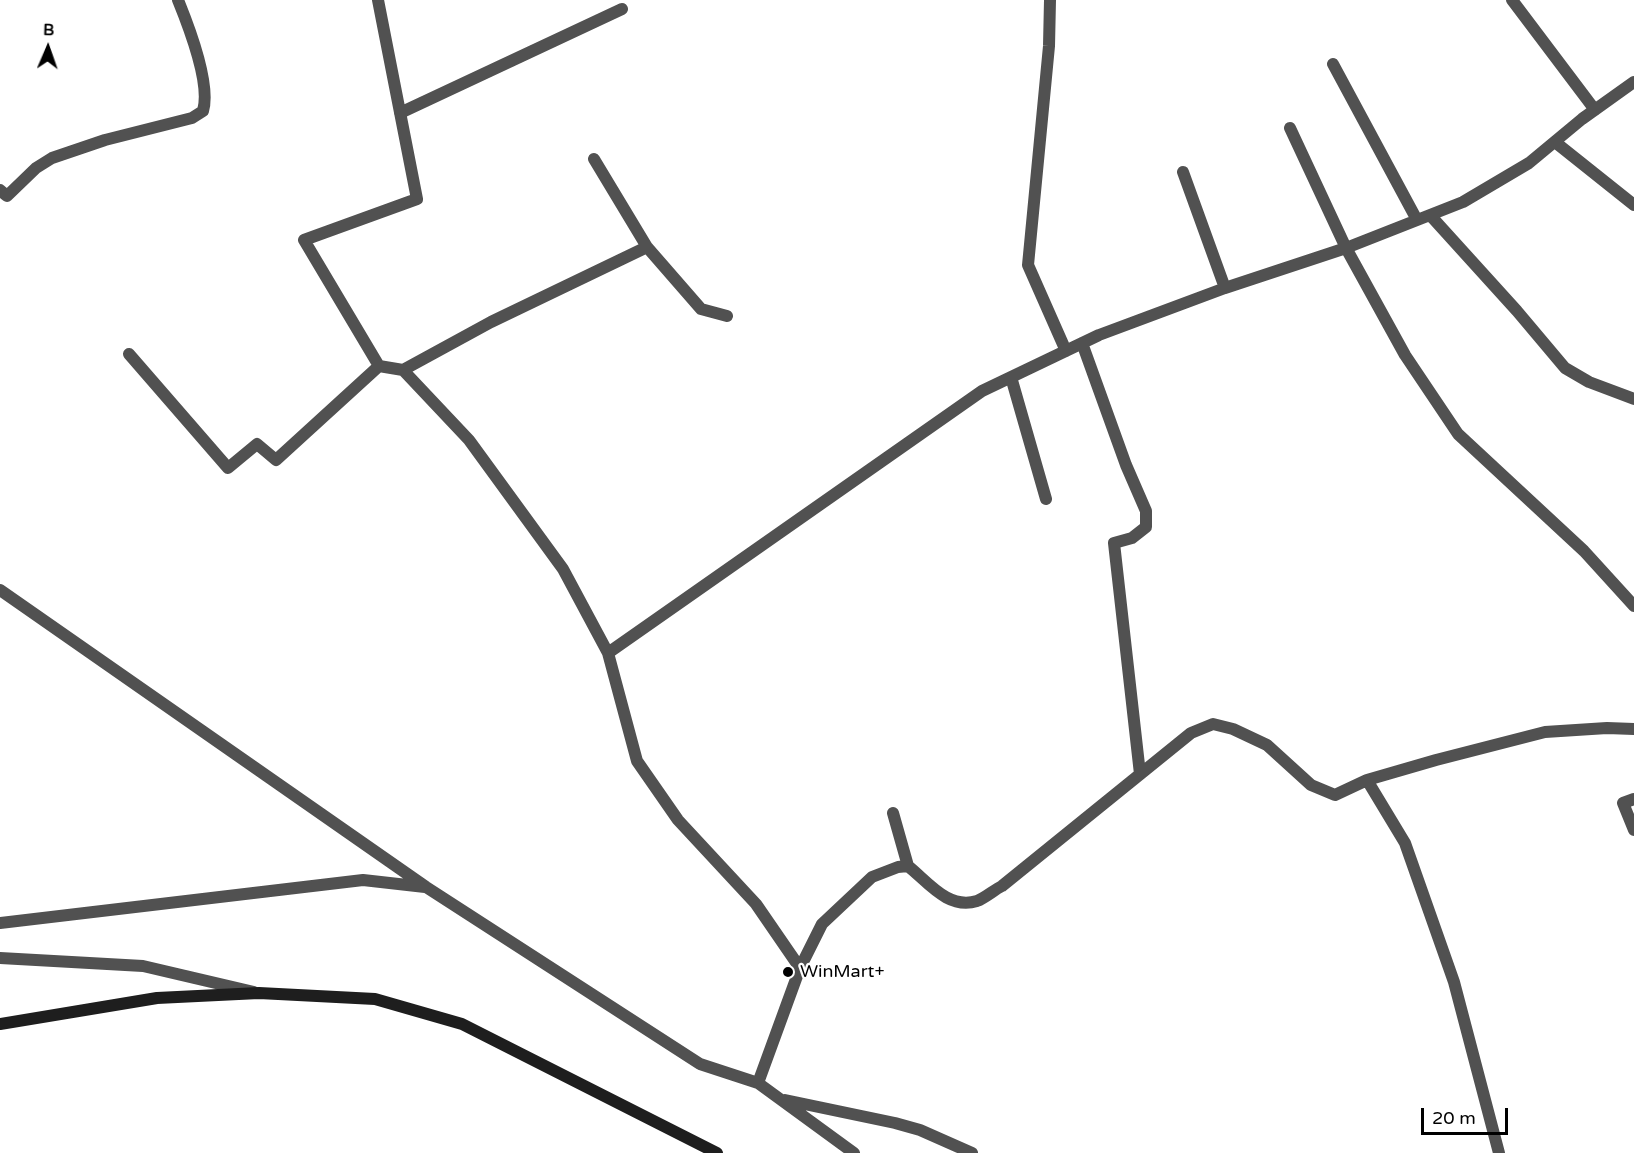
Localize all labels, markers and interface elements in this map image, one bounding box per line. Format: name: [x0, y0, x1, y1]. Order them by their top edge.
north arrow: [18, 18, 78, 78]
text: B: [43, 20, 55, 40]
place label: WinMart+: [800, 961, 885, 983]
marker: WinMart+: [781, 965, 795, 979]
scale bar: [1424, 1096, 1511, 1134]
text: 20 m: [1432, 1107, 1476, 1129]

